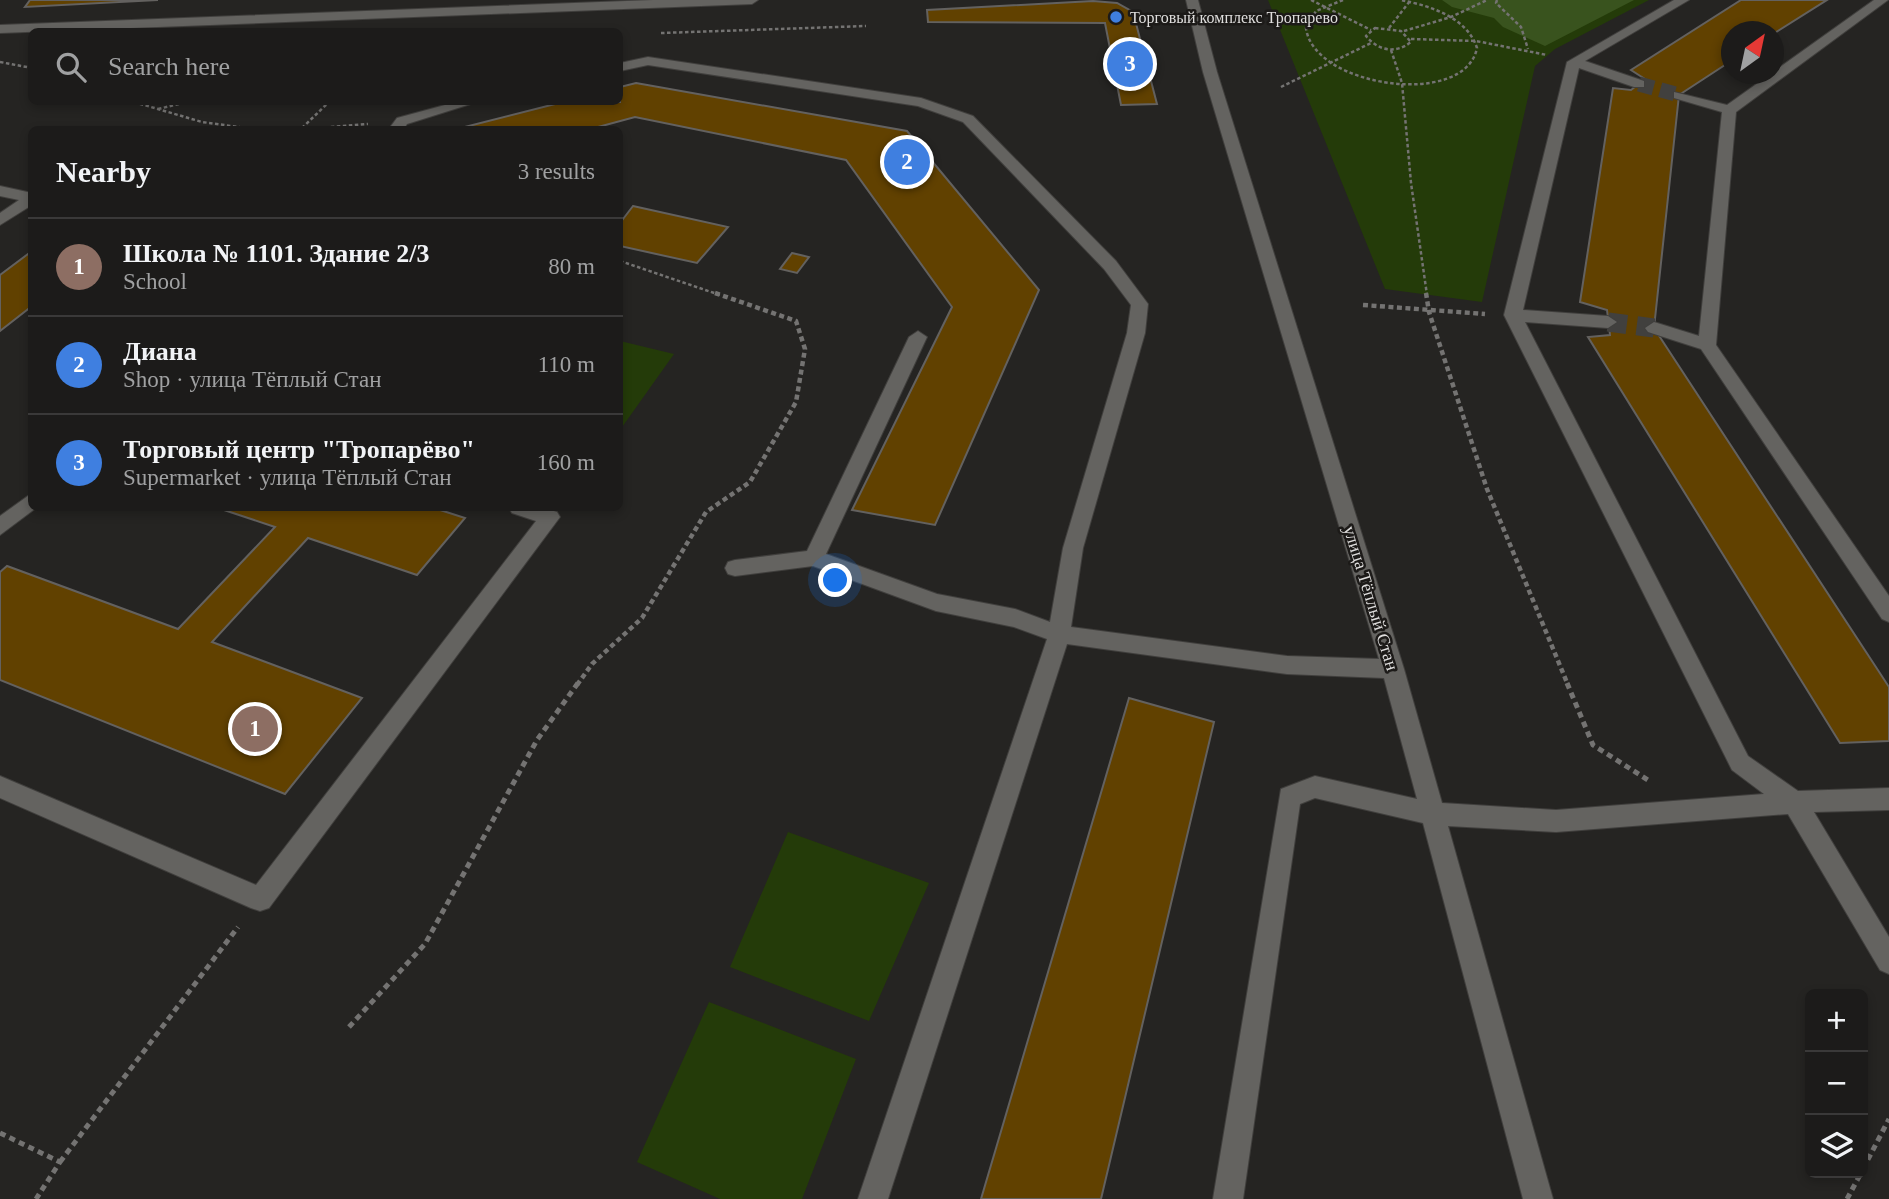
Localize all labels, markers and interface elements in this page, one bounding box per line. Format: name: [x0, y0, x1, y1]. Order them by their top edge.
marker: Торговый комплекс Тропарево: [1108, 9, 1124, 25]
place label: Торговый комплекс Тропарево: [1130, 9, 1338, 27]
north arrow: [1721, 21, 1784, 84]
search box: [28, 28, 623, 105]
pin: 3: [1107, 38, 1153, 90]
icon: search: [52, 48, 90, 86]
text: Search here: [108, 52, 230, 81]
pin: 2: [884, 136, 930, 188]
text: Nearby: [56, 155, 151, 188]
text: 3 results: [518, 159, 595, 184]
text: Школа № 1101. Здание 2/3: [123, 239, 430, 268]
text: 1: [73, 254, 85, 279]
text: 80 m: [548, 254, 595, 279]
text: School: [123, 269, 187, 294]
text: Диана: [123, 337, 197, 366]
text: 2: [73, 352, 85, 377]
text: 110 m: [538, 352, 595, 377]
text: Shop · улица Тёплый Стан: [123, 367, 381, 392]
text: Торговый центр "Тропарёво": [123, 435, 475, 464]
text: 3: [73, 450, 85, 475]
text: 160 m: [537, 450, 595, 475]
text: Supermarket · улица Тёплый Стан: [123, 465, 452, 490]
street label: улица Тёплый Стан: [1339, 523, 1403, 673]
your location: [818, 563, 852, 597]
pin: 1: [232, 703, 278, 755]
map controls: [1805, 989, 1868, 1178]
button: +: [1805, 989, 1868, 1052]
button: −: [1805, 1052, 1868, 1115]
button: layers: [1805, 1115, 1868, 1178]

